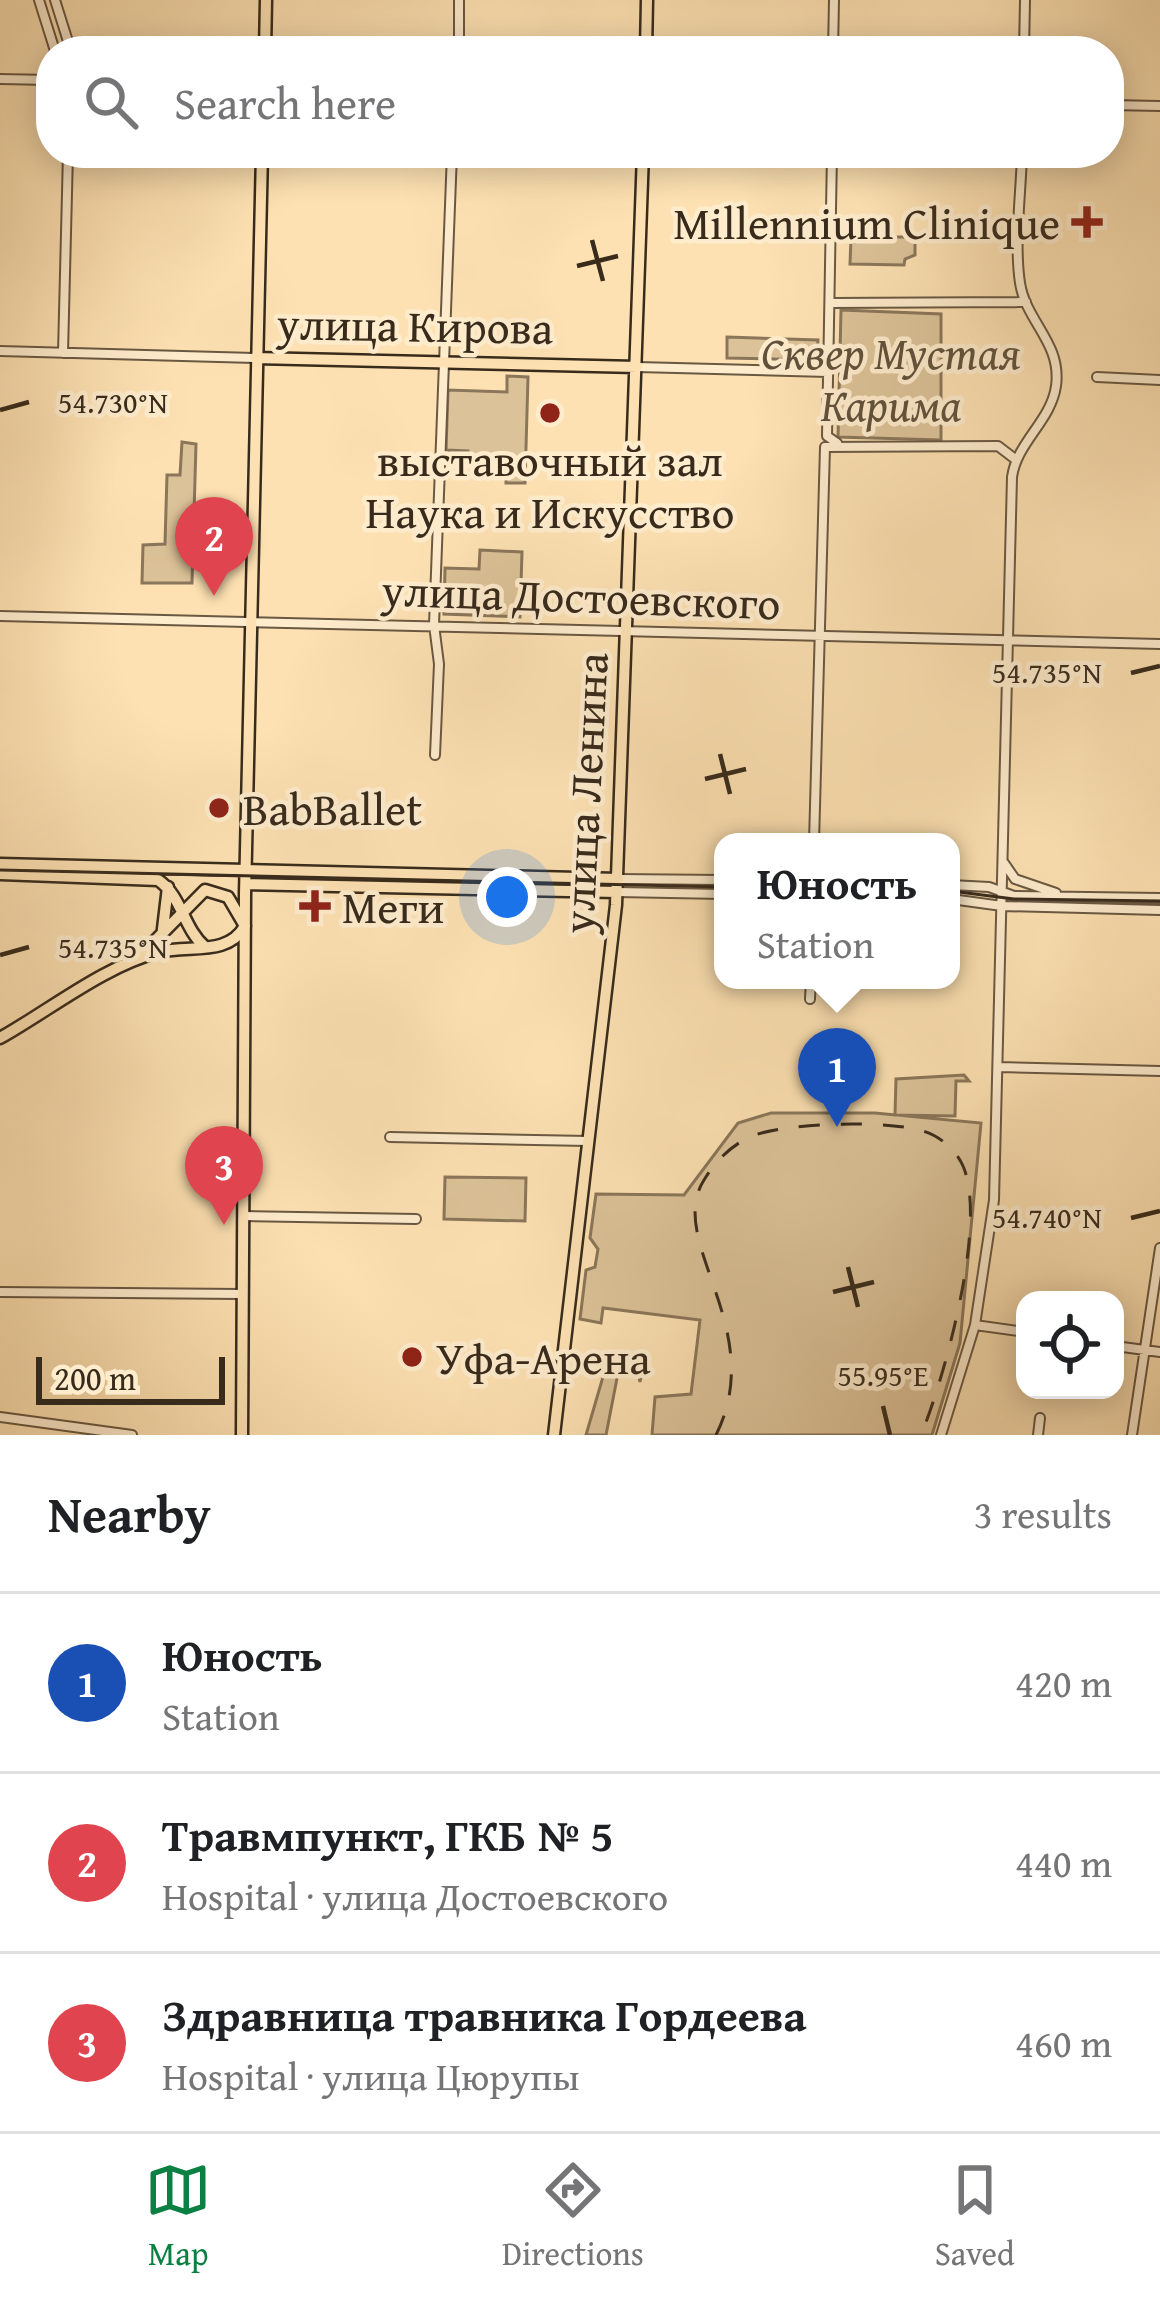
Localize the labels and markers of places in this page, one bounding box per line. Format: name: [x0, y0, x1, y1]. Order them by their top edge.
place label: Millennium Clinique: [673, 190, 1060, 255]
marker: Millennium Clinique: [1071, 206, 1103, 238]
marker: выставочный зал Наука и Искусство: [537, 400, 563, 426]
place label: выставочный зал Наука и Искусство: [365, 427, 735, 544]
pin: 2: [175, 497, 253, 596]
place label: BabBallet: [243, 776, 422, 841]
marker: BabBallet: [206, 795, 232, 821]
place label: Меги: [342, 874, 444, 939]
marker: Меги: [299, 890, 331, 922]
pin: 1: [798, 1028, 876, 1127]
pin: 3: [185, 1126, 263, 1225]
place label: Уфа-Арена: [436, 1325, 651, 1390]
marker: Уфа-Арена: [399, 1344, 425, 1370]

